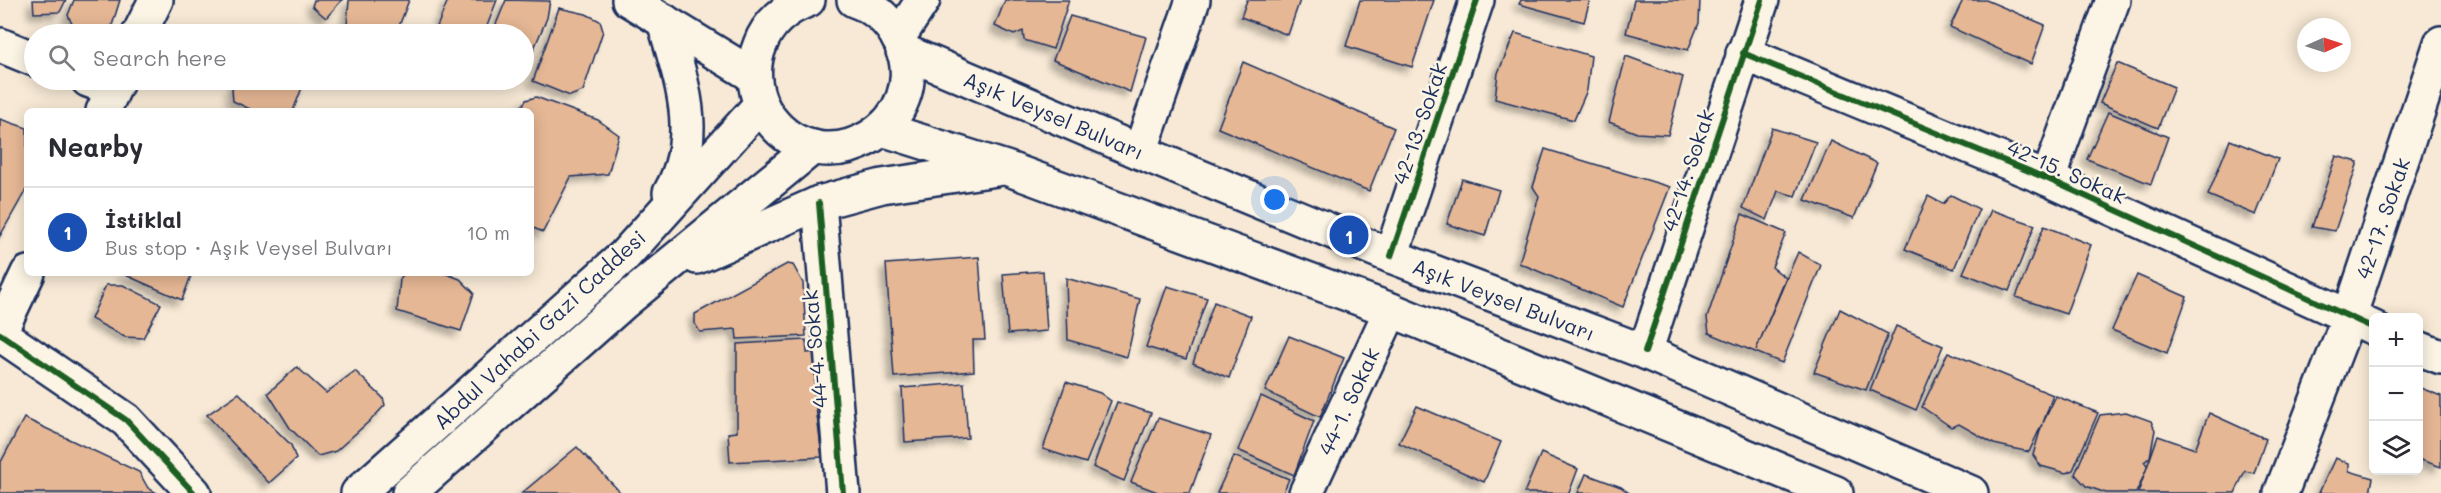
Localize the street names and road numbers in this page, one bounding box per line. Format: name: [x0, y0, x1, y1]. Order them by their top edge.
street label: 42-13. Sokak: [1386, 58, 1452, 188]
street label: Aşık Veysel Bulvarı: [960, 65, 1148, 165]
street label: 42-14. Sokak: [1655, 105, 1719, 235]
street label: 42-15. Sokak: [2003, 133, 2131, 209]
street label: 42-17. Sokak: [2349, 154, 2415, 282]
street label: Abdul Vahabi Gazi Caddesi: [427, 223, 651, 435]
street label: Aşık Veysel Bulvarı: [1409, 252, 1599, 346]
street label: 44-4. Sokak: [795, 289, 833, 409]
street label: 44-1. Sokak: [1311, 343, 1385, 459]

